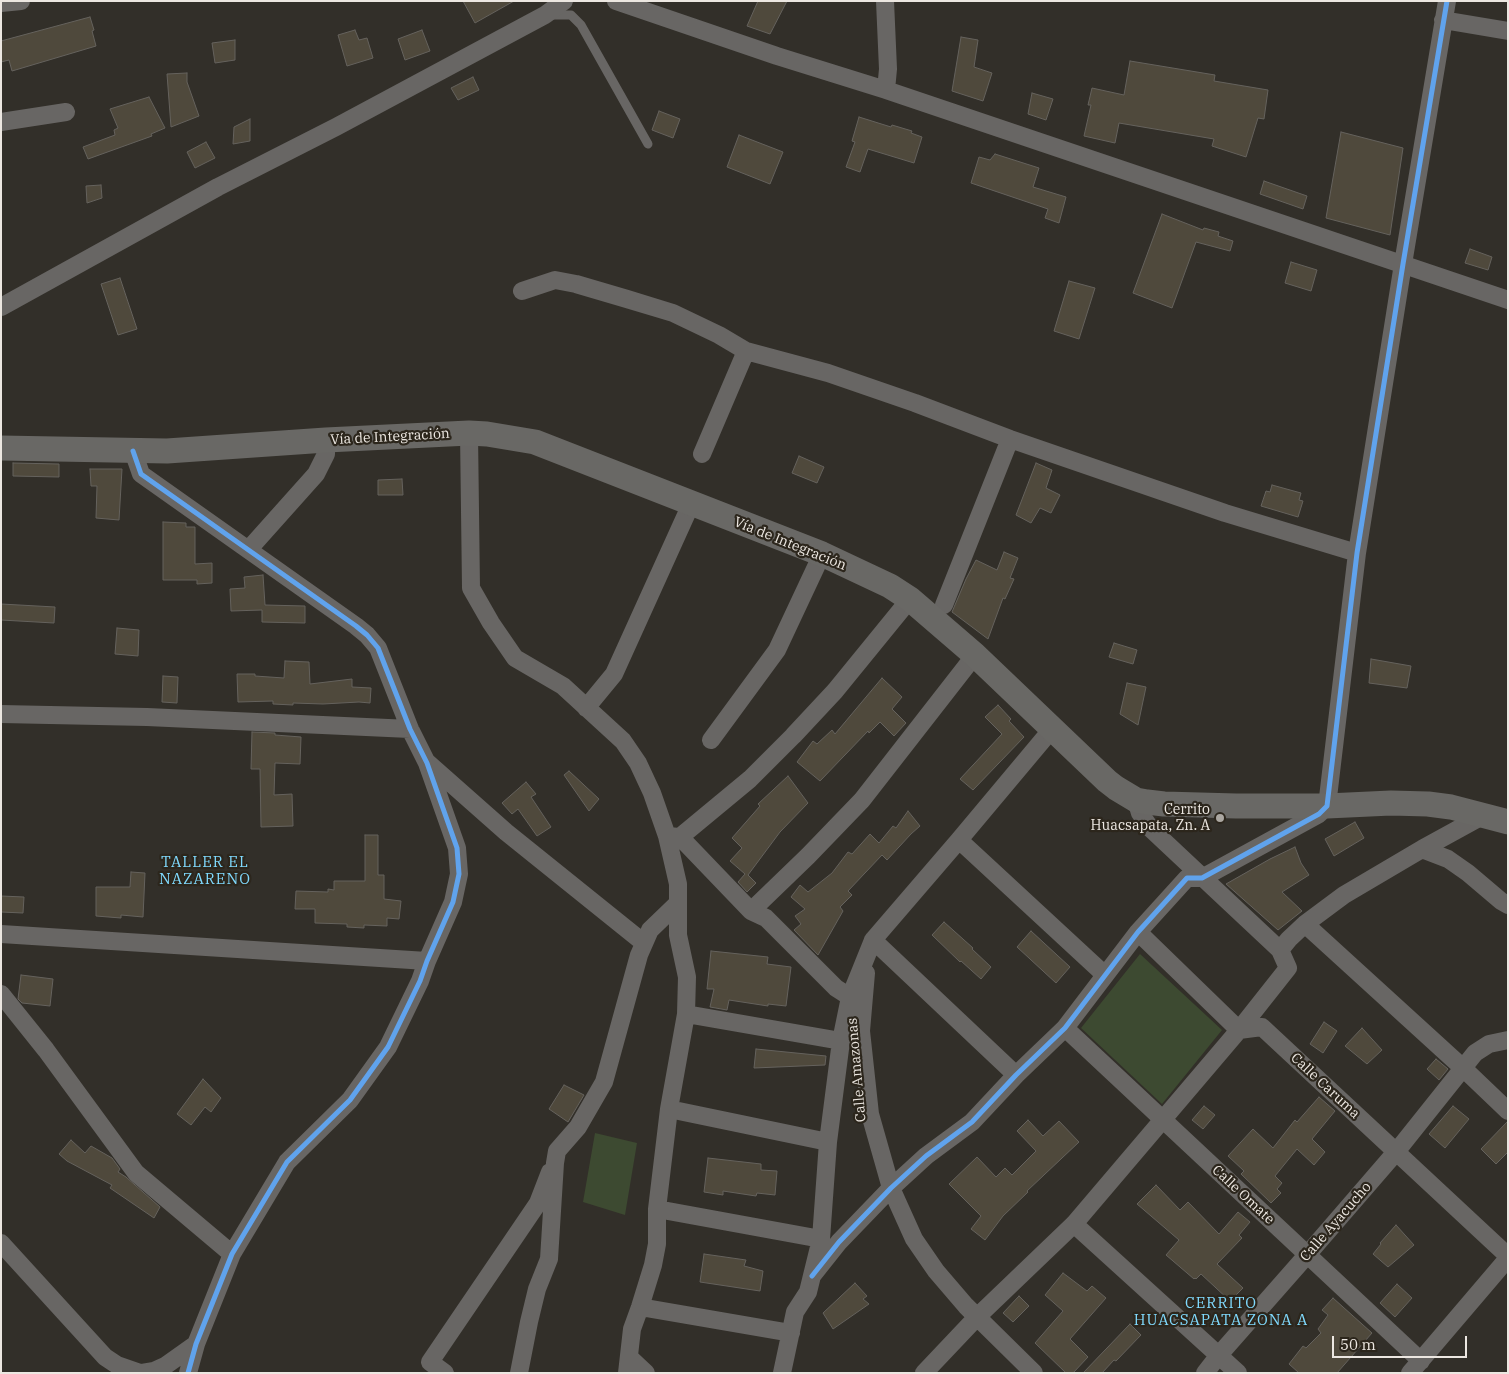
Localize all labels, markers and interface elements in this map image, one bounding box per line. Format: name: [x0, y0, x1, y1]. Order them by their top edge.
street label: Vía de Integración: [330, 425, 450, 449]
street label: Vía de Integración: [731, 514, 849, 574]
place label: Cerrito Huacsapata, Zn. A: [1091, 802, 1210, 834]
marker: Cerrito Huacsapata, Zn. A: [1214, 812, 1226, 824]
district label: TALLER EL NAZARENO: [158, 854, 252, 889]
street label: Calle Amazonas: [844, 1017, 870, 1123]
street label: Calle Caruma: [1287, 1050, 1363, 1122]
street label: Calle Omate: [1208, 1162, 1278, 1228]
street label: Calle Ayacucho: [1297, 1179, 1375, 1265]
district label: CERRITO HUACSAPATA ZONA A: [1132, 1295, 1310, 1330]
scale bar: [1334, 1326, 1469, 1358]
text: 50 m: [1340, 1335, 1376, 1354]

